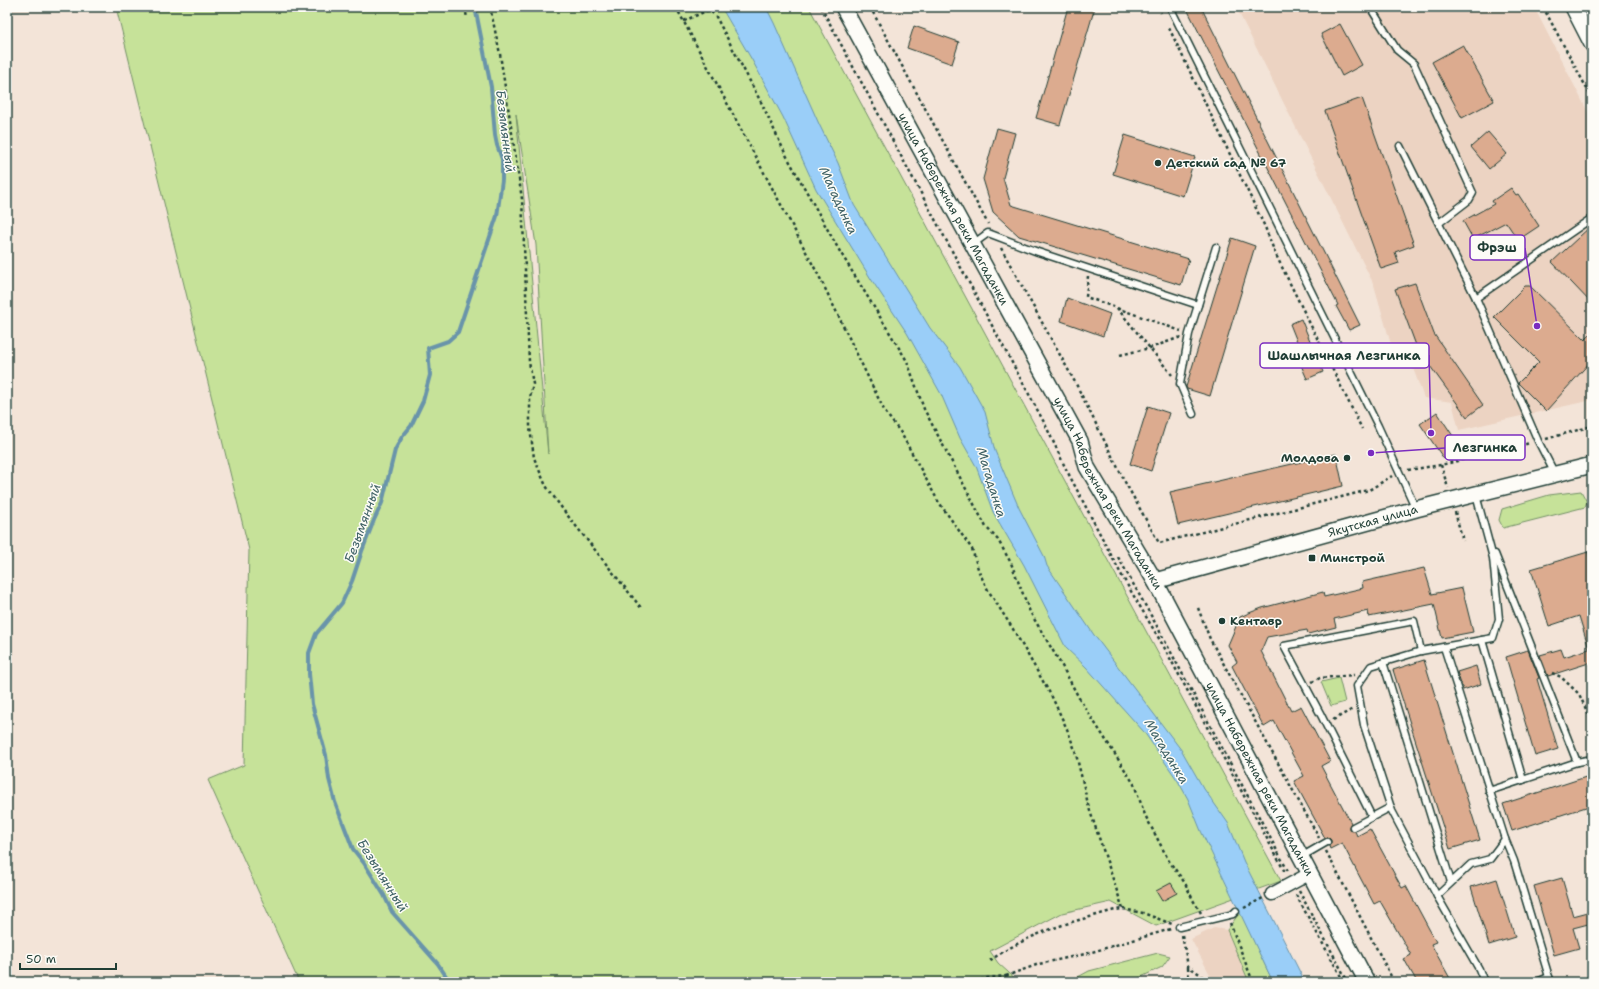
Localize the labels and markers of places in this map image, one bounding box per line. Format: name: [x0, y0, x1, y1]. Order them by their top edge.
place label: Детский сад № 67: [1166, 155, 1287, 171]
marker: Детский сад № 67: [1153, 158, 1163, 168]
callout: Фрэш: [1470, 235, 1525, 260]
callout: Шашлычная Лезгинка: [1260, 343, 1429, 368]
callout: Лезгинка: [1445, 435, 1525, 460]
place label: Молдова: [1281, 450, 1340, 466]
marker: Молдова: [1342, 453, 1352, 463]
place label: Минстрой: [1320, 550, 1386, 566]
marker: Минстрой: [1307, 553, 1317, 563]
place label: Кентавр: [1230, 613, 1282, 629]
marker: Кентавр: [1217, 616, 1227, 626]

